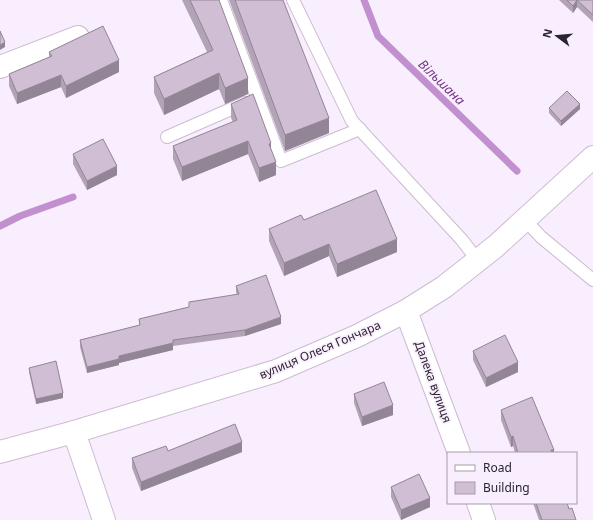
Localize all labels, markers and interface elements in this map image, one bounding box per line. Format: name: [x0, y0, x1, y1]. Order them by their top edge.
north arrow: [537, 16, 577, 56]
text: N: [538, 27, 555, 39]
water label: Вільшана: [415, 55, 470, 109]
street label: вулиця Олеся Гончара: [256, 316, 383, 383]
street label: Далека вулиця: [411, 339, 456, 425]
legend: [447, 452, 577, 504]
text: Road: [483, 459, 512, 476]
text: Building: [483, 479, 530, 496]

